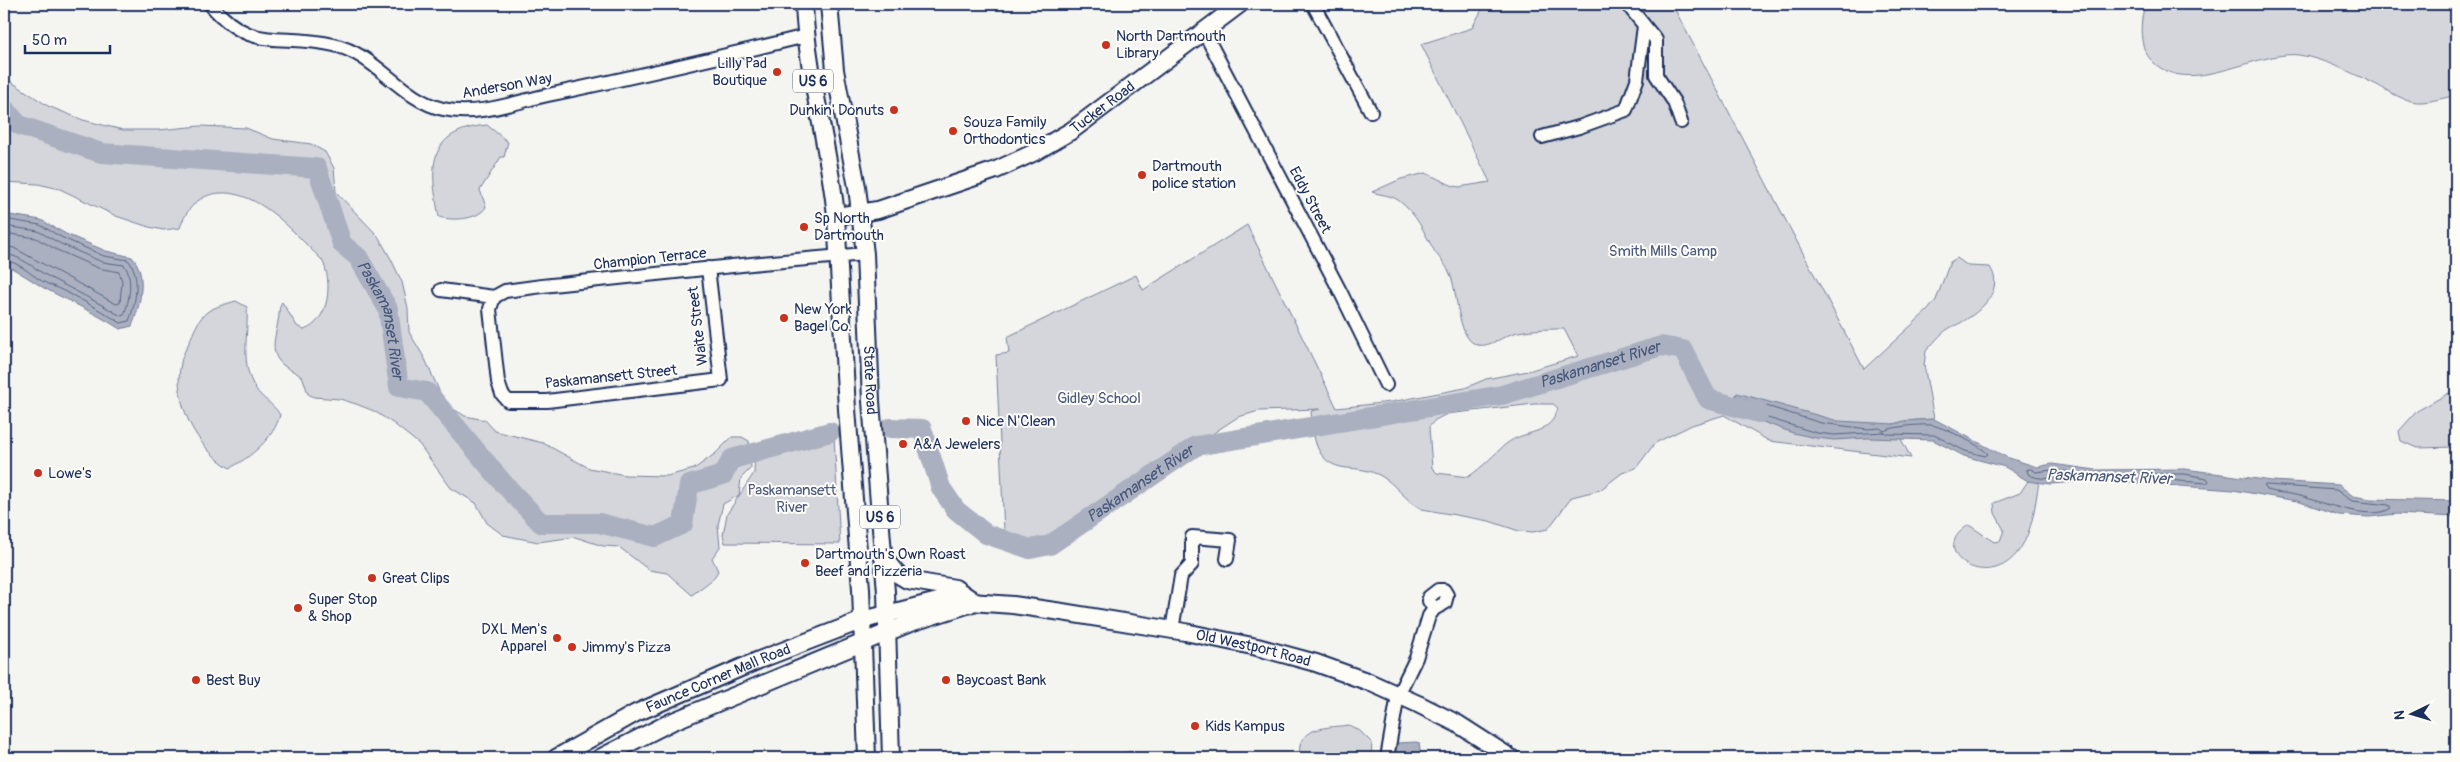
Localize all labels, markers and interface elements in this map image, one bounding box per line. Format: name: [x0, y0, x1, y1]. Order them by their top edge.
scale bar: [25, 22, 110, 54]
place label: North Dartmouth Library: [1116, 27, 1226, 63]
text: 50 m: [32, 31, 67, 50]
marker: North Dartmouth Library: [1100, 39, 1112, 51]
place label: Lilly Pad Boutique: [712, 54, 768, 90]
marker: Lilly Pad Boutique: [771, 66, 783, 78]
street label: Anderson Way: [461, 69, 554, 103]
road number: US 6: [793, 70, 833, 92]
street label: Tucker Road: [1066, 77, 1139, 138]
place label: Dunkin' Donuts: [789, 101, 884, 120]
marker: Dunkin' Donuts: [888, 104, 900, 116]
place label: Souza Family Orthodontics: [963, 113, 1047, 149]
marker: Souza Family Orthodontics: [947, 125, 959, 137]
place label: Dartmouth police station: [1152, 157, 1236, 193]
street label: Eddy Street: [1285, 163, 1336, 237]
marker: Dartmouth police station: [1136, 169, 1148, 181]
place label: Sp North Dartmouth: [814, 209, 884, 245]
marker: Sp North Dartmouth: [798, 221, 810, 233]
park label: Smith Mills Camp: [1609, 242, 1717, 261]
street label: Champion Terrace: [593, 244, 708, 274]
water label: Paskamanset River: [352, 257, 408, 383]
street label: Waite Street: [684, 284, 712, 367]
place label: New York Bagel Co.: [794, 300, 853, 336]
marker: New York Bagel Co.: [778, 312, 790, 324]
water label: Paskamanset River: [1537, 336, 1665, 393]
street label: State Road: [859, 345, 882, 415]
street label: Paskamansett Street: [544, 361, 679, 393]
park label: Gidley School: [1057, 389, 1141, 408]
place label: Nice N'Clean: [976, 412, 1055, 431]
marker: Nice N'Clean: [960, 415, 972, 427]
place label: A&A Jewelers: [913, 435, 1001, 454]
marker: A&A Jewelers: [897, 438, 909, 450]
water label: Paskamanset River: [1083, 439, 1200, 527]
place label: Lowe's: [48, 464, 92, 483]
water label: Paskamanset River: [2046, 465, 2174, 489]
marker: Lowe's: [32, 467, 44, 479]
park label: Paskamansett River: [748, 481, 837, 517]
road number: US 6: [860, 506, 900, 528]
place label: Dartmouth's Own Roast Beef and Pizzeria: [815, 545, 967, 581]
marker: Dartmouth's Own Roast Beef and Pizzeria: [799, 557, 811, 569]
place label: Great Clips: [382, 569, 450, 588]
marker: Great Clips: [366, 572, 378, 584]
place label: Super Stop & Shop: [308, 590, 377, 626]
marker: Super Stop & Shop: [292, 602, 304, 614]
place label: DXL Men's Apparel: [481, 620, 547, 656]
street label: Old Westport Road: [1194, 625, 1313, 671]
marker: DXL Men's Apparel: [551, 632, 563, 644]
place label: Jimmy's Pizza: [582, 638, 671, 657]
street label: Faunce Corner Mall Road: [643, 639, 793, 717]
marker: Jimmy's Pizza: [566, 641, 578, 653]
place label: Best Buy: [206, 671, 261, 690]
place label: Baycoast Bank: [956, 671, 1047, 690]
marker: Best Buy: [190, 674, 202, 686]
marker: Baycoast Bank: [940, 674, 952, 686]
north arrow: [2388, 690, 2438, 740]
text: N: [2391, 710, 2408, 721]
place label: Kids Kampus: [1205, 717, 1285, 736]
marker: Kids Kampus: [1189, 720, 1201, 732]

